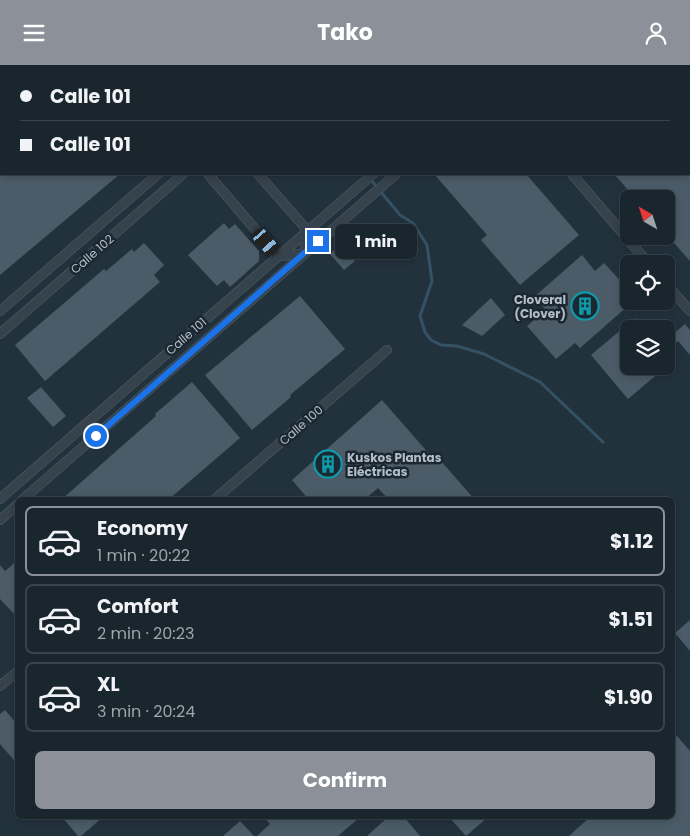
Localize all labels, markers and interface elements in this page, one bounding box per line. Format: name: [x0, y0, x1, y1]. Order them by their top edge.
text: Tako: [317, 17, 373, 48]
icon: menu: [20, 19, 48, 47]
icon: person: [642, 19, 670, 47]
text: Calle 101: [50, 83, 131, 110]
text: Calle 101: [50, 131, 131, 158]
north arrow: [620, 190, 675, 245]
map controls: [620, 190, 675, 375]
callout: 1 min: [336, 223, 418, 259]
car: [250, 226, 281, 258]
street label: Calle 102: [67, 230, 117, 278]
route end: [307, 230, 329, 252]
text: 1 min: [355, 230, 397, 253]
button: locate: [620, 255, 675, 310]
place label: Cloveral (Clover): [514, 291, 566, 322]
building icon: Cloveral (Clover): [570, 291, 600, 321]
street label: Calle 101: [162, 313, 210, 359]
button: layers: [620, 320, 675, 375]
street label: Calle 100: [275, 401, 327, 449]
route start: [85, 425, 107, 447]
building icon: Kuskos Plantas Eléctricas: [313, 449, 343, 479]
place label: Kuskos Plantas Eléctricas: [347, 449, 442, 480]
text: Economy: [97, 515, 188, 542]
icon: car: [37, 519, 82, 564]
text: $1.12: [610, 528, 653, 555]
text: 1 min · 20:22: [97, 544, 190, 567]
text: Comfort: [97, 593, 179, 620]
icon: car: [37, 597, 82, 642]
text: $1.51: [609, 606, 653, 633]
text: 2 min · 20:23: [97, 622, 194, 645]
text: XL: [97, 671, 120, 698]
icon: car: [37, 675, 82, 720]
text: $1.90: [604, 684, 653, 711]
text: 3 min · 20:24: [97, 700, 195, 723]
button: Confirm: [35, 751, 655, 809]

